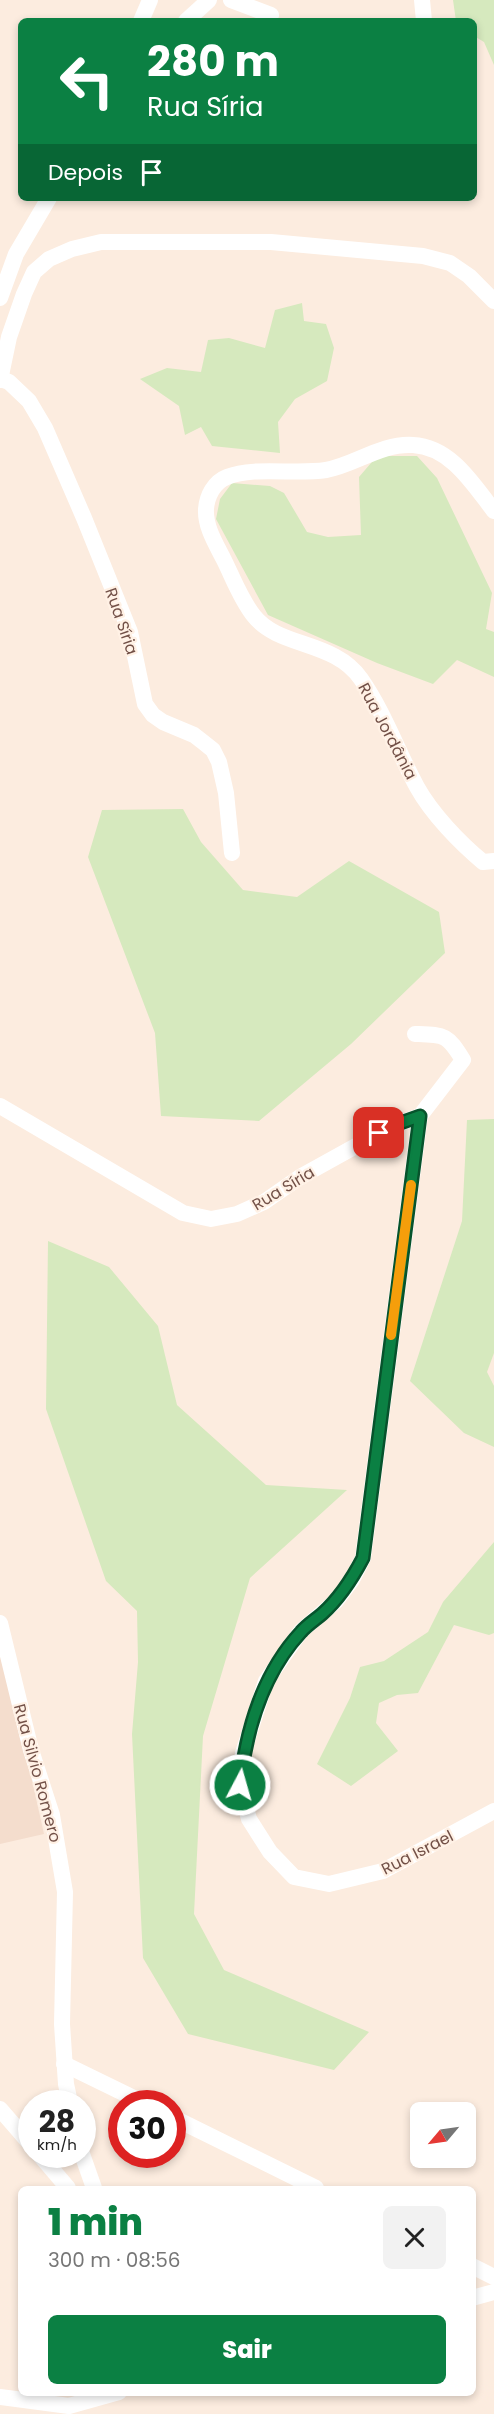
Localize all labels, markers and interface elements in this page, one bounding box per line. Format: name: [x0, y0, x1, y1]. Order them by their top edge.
text: 280 m: [147, 32, 279, 91]
icon: left: [48, 42, 126, 120]
text: Rua Síria: [147, 88, 264, 125]
icon: arrive: [135, 156, 168, 189]
text: Depois: [48, 157, 123, 188]
street label: Rua Síria: [99, 585, 144, 658]
street label: Rua Jordânia: [352, 679, 423, 784]
pin: [353, 1107, 404, 1158]
icon: arrive: [362, 1116, 395, 1149]
street label: Rua Síria: [248, 1161, 319, 1216]
street label: Rua Silvio Romero: [8, 1701, 67, 1845]
position arrow: [208, 1753, 272, 1817]
street label: Rua Israel: [377, 1824, 457, 1880]
speed limit sign: 30: [108, 2090, 186, 2168]
text: 28: [39, 2100, 75, 2143]
north arrow: [410, 2102, 476, 2168]
map controls: [410, 2102, 476, 2168]
text: km/h: [37, 2134, 77, 2155]
text: 1 min: [48, 2197, 143, 2248]
button: close: [383, 2206, 446, 2269]
text: 300 m · 08:56: [48, 2246, 180, 2274]
button: Sair: [48, 2315, 446, 2384]

